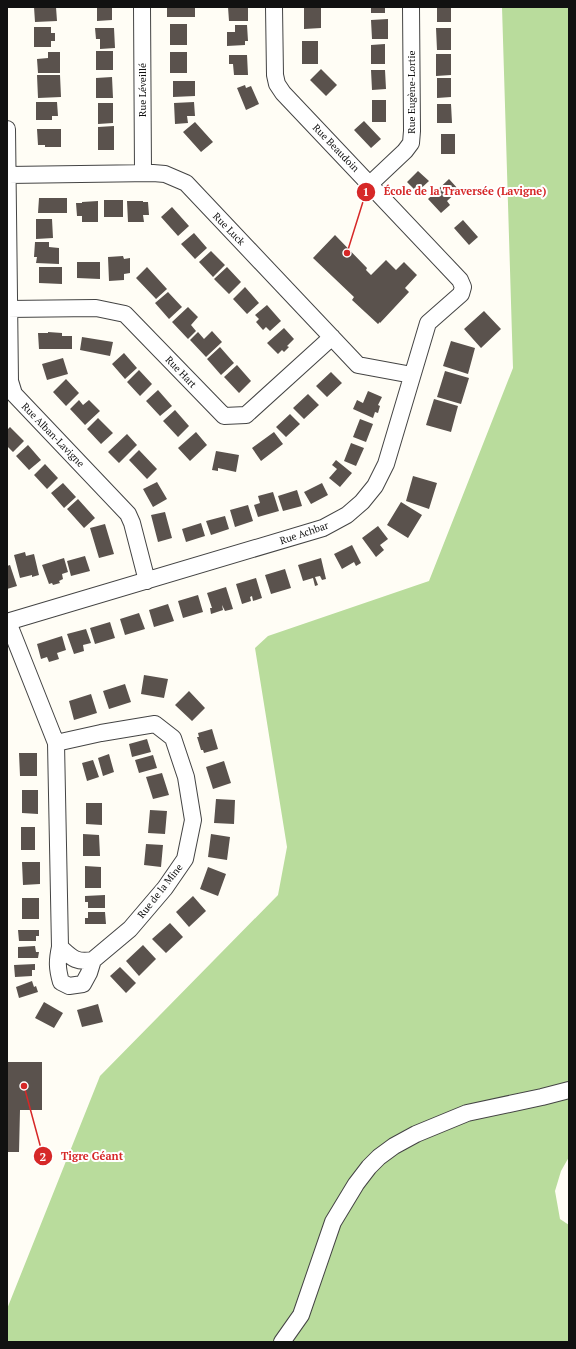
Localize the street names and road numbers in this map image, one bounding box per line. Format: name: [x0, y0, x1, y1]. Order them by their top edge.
street label: Rue Eugène-Lortie: [405, 50, 418, 134]
street label: Rue Léveillé: [136, 63, 149, 117]
street label: Rue Beaudoin: [310, 121, 362, 175]
street label: Rue Luck: [210, 210, 248, 249]
street label: Rue Hart: [163, 353, 200, 391]
street label: Rue Alban-Lavigne: [19, 400, 87, 470]
street label: Rue Achbar: [278, 519, 330, 547]
street label: Rue de la Mine: [135, 861, 185, 921]

